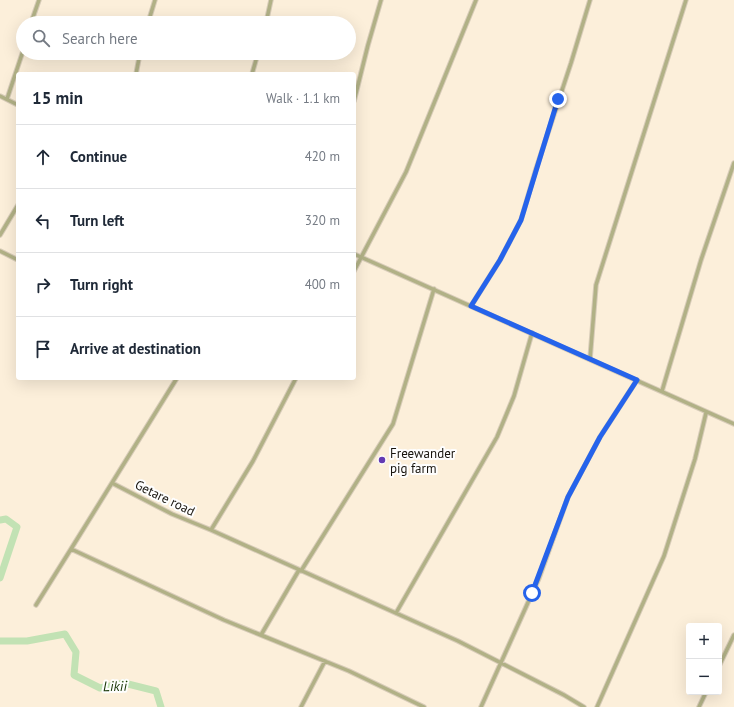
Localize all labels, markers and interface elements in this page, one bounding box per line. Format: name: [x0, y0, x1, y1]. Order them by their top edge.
search box: [16, 16, 356, 60]
icon: search: [30, 27, 52, 49]
text: Search here: [62, 29, 138, 48]
text: 15 min: [32, 87, 83, 109]
text: Walk · 1.1 km: [266, 90, 340, 107]
route end: [549, 90, 567, 108]
icon: ahead: [32, 146, 54, 168]
text: Continue: [70, 147, 127, 166]
text: 420 m: [305, 148, 340, 165]
icon: left: [32, 210, 54, 232]
text: Turn left: [70, 211, 124, 230]
text: 320 m: [305, 212, 340, 229]
icon: right: [32, 274, 54, 296]
text: Turn right: [70, 275, 133, 294]
text: 400 m: [305, 276, 340, 293]
icon: arrive: [32, 338, 54, 360]
text: Arrive at destination: [70, 339, 201, 358]
place label: Freewander pig farm: [390, 445, 456, 477]
marker: Freewander pig farm: [377, 455, 387, 465]
street label: Getare road: [132, 476, 198, 520]
route start: [523, 584, 541, 602]
map controls: [686, 623, 722, 695]
button: +: [686, 623, 722, 659]
button: −: [686, 659, 722, 695]
water label: Likii: [103, 677, 128, 695]

